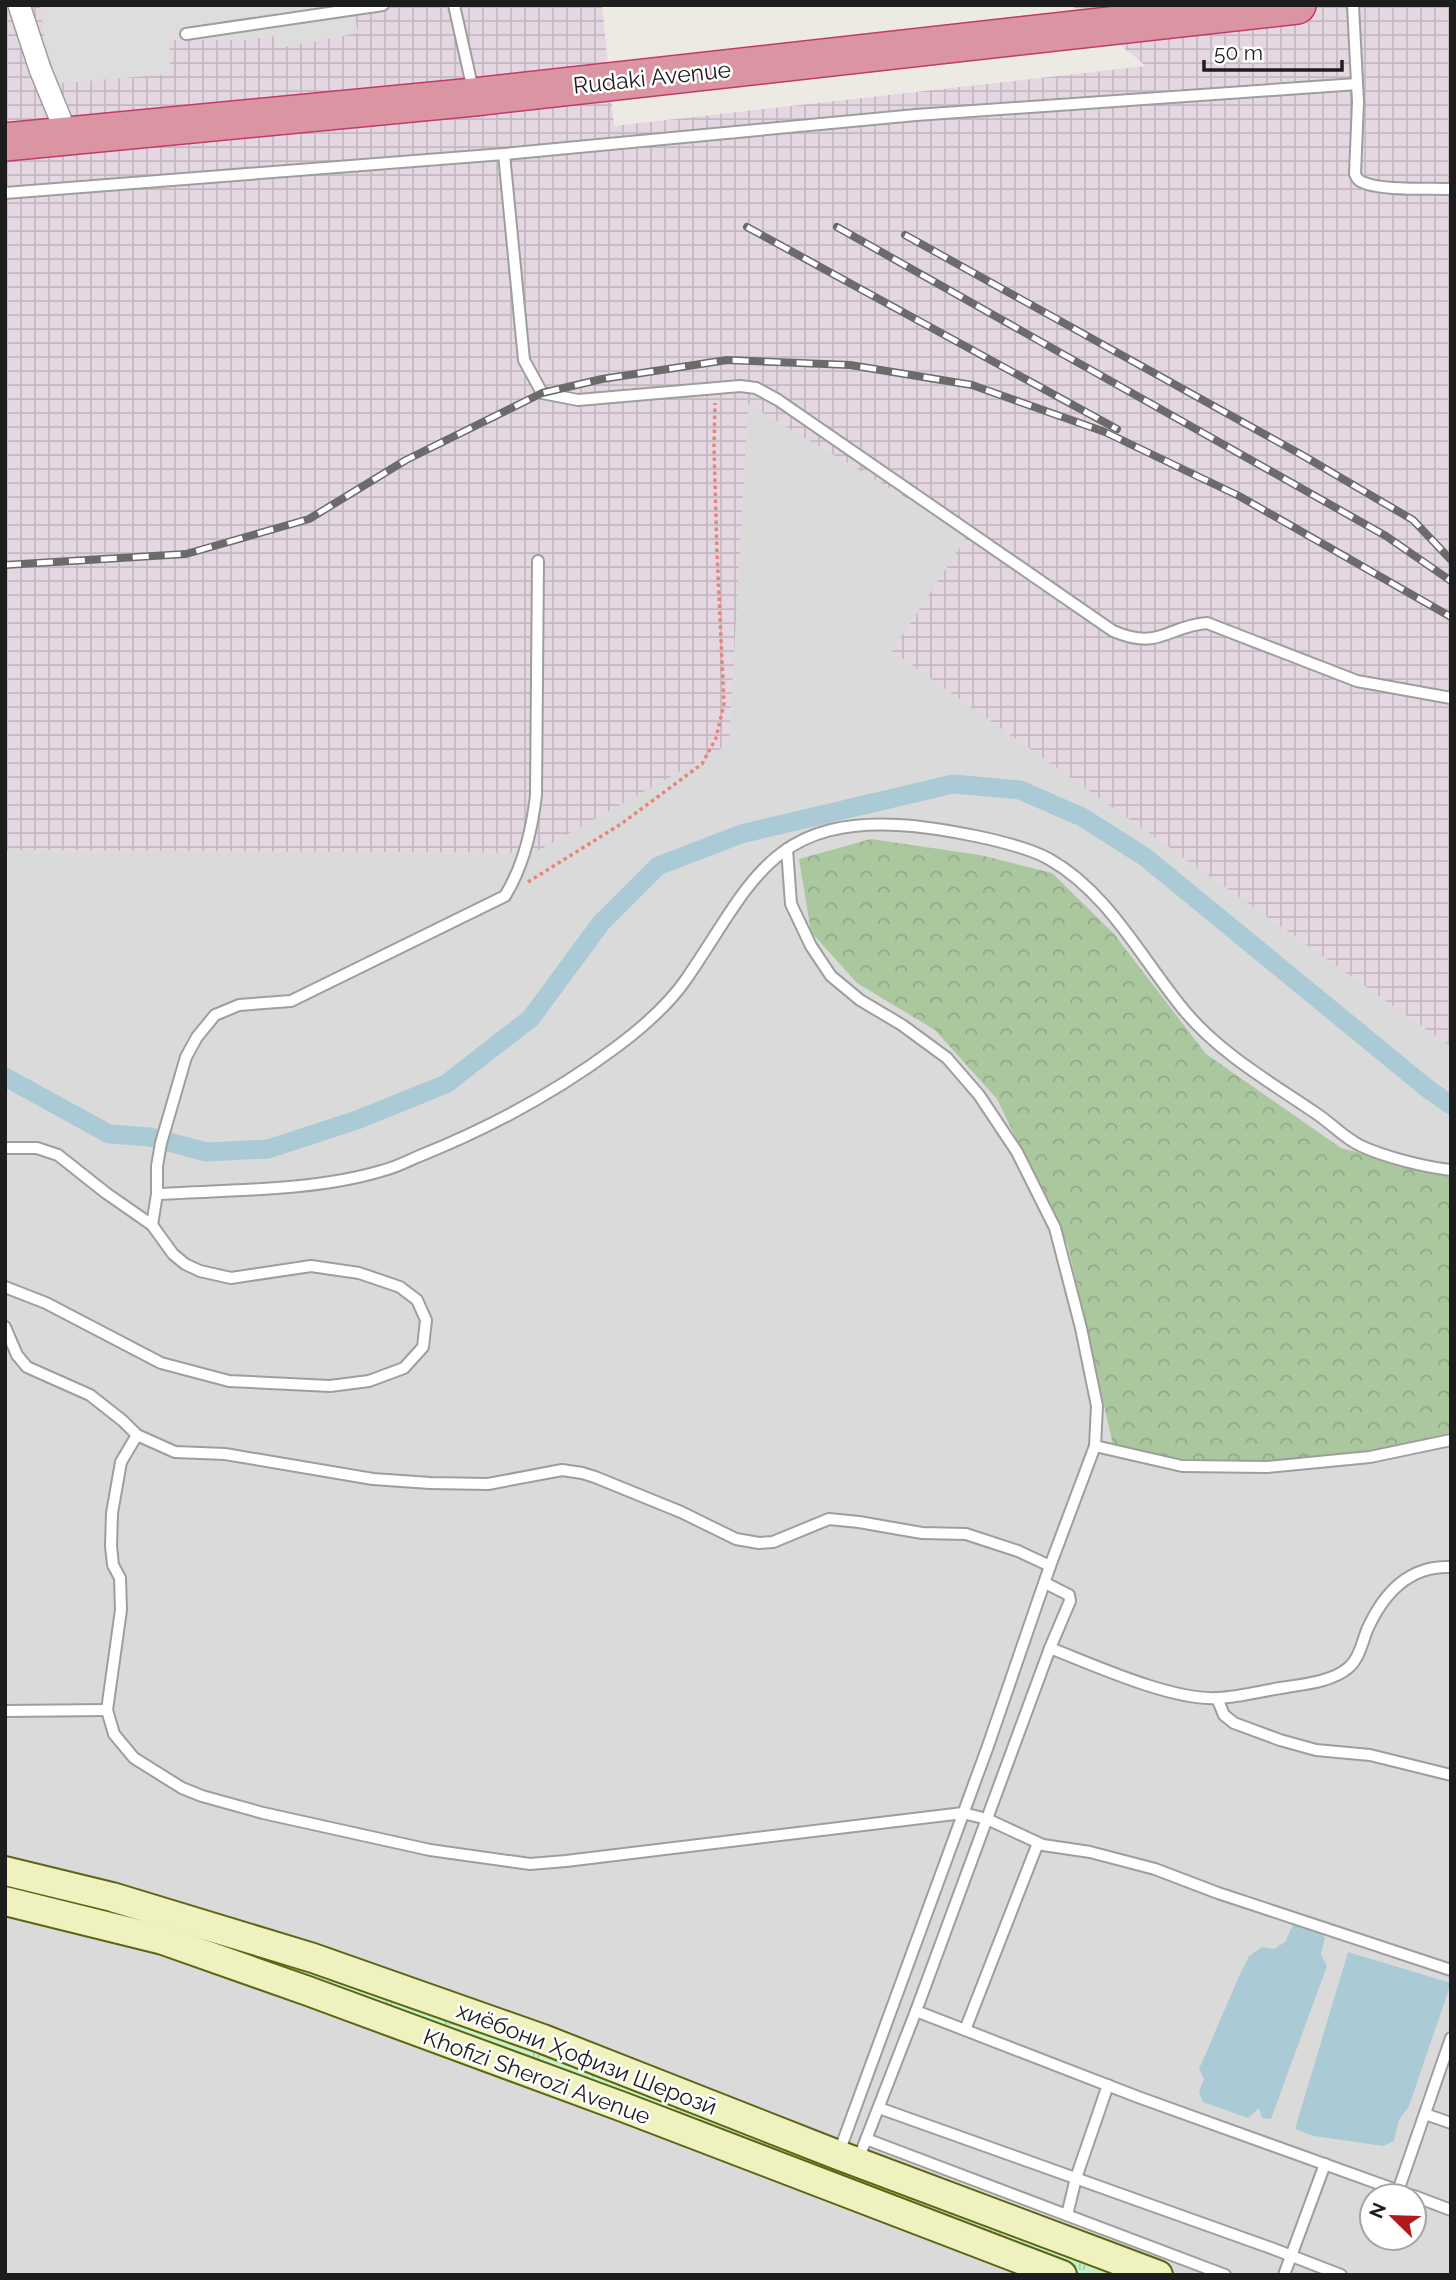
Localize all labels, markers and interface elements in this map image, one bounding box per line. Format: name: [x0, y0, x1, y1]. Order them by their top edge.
scale bar: [1204, 28, 1342, 72]
text: 50 m: [1214, 40, 1263, 65]
street label: Rudaki Avenue: [572, 55, 732, 99]
street label: хиёбони Ҳофизи Шерозӣ: [453, 1996, 721, 2120]
street label: Khofizi Sherozi Avenue: [420, 2022, 654, 2130]
north arrow: [1358, 2182, 1428, 2252]
text: N: [1364, 2199, 1390, 2221]

